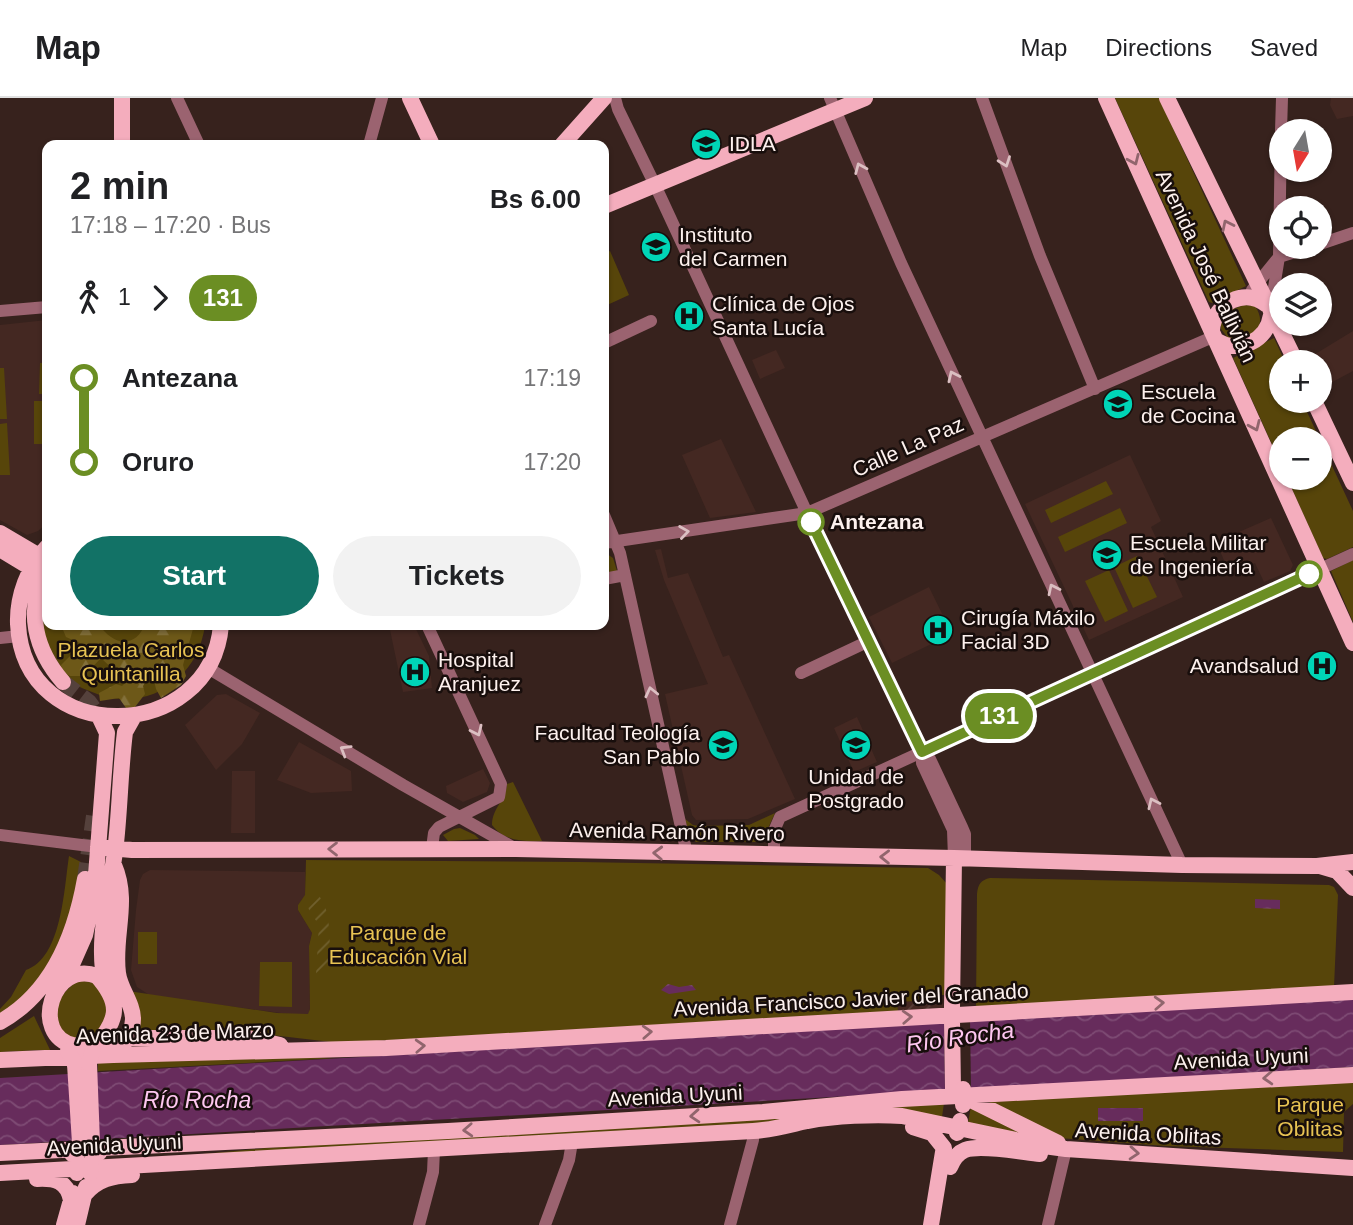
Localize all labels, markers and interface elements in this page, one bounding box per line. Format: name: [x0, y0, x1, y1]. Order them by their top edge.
text: Map: [35, 29, 101, 66]
text: Map: [1021, 34, 1067, 61]
text: Directions: [1105, 34, 1212, 61]
text: Saved: [1250, 34, 1318, 61]
north arrow: [1269, 119, 1332, 182]
map controls: [1269, 119, 1332, 490]
school or university icon: IDLA: [689, 127, 723, 161]
place label: IDLA: [729, 132, 776, 155]
one-way arrow: [1126, 153, 1140, 165]
one-way arrow: [997, 156, 1011, 168]
one-way arrow: [854, 163, 868, 175]
text: 2 min: [70, 165, 169, 207]
street label: Avenida José Ballivián: [1152, 166, 1261, 366]
text: Bs 6.00: [490, 184, 581, 214]
button: locate: [1269, 196, 1332, 259]
text: 17:18 – 17:20 · Bus: [70, 212, 271, 238]
one-way arrow: [1221, 220, 1235, 232]
place label: Instituto del Carmen: [679, 223, 788, 270]
school or university icon: Instituto del Carmen: [639, 230, 673, 264]
button: layers: [1269, 273, 1332, 336]
icon: walk: [70, 279, 108, 317]
icon: forward: [141, 279, 179, 317]
text: 1: [118, 284, 131, 310]
text: 131: [203, 284, 243, 311]
place label: Clínica de Ojos Santa Lucía: [712, 292, 854, 339]
hospital icon: Clínica de Ojos Santa Lucía: [672, 299, 706, 333]
button: +: [1269, 350, 1332, 413]
text: Antezana: [122, 363, 238, 393]
text: 17:19: [523, 365, 581, 391]
one-way arrow: [947, 371, 961, 383]
place label: Escuela de Cocina: [1141, 380, 1236, 427]
school or university icon: Escuela de Cocina: [1101, 387, 1135, 421]
street label: Calle La Paz: [849, 412, 967, 481]
one-way arrow: [1247, 418, 1261, 431]
button: −: [1269, 427, 1332, 490]
text: Oruro: [122, 447, 194, 477]
text: 17:20: [523, 449, 581, 475]
marker: Antezana: [798, 509, 824, 535]
place label: Antezana: [830, 510, 924, 533]
one-way arrow: [678, 525, 690, 540]
place label: Escuela Militar de Ingeniería: [1130, 531, 1267, 578]
button: Start: [70, 536, 319, 616]
button: Tickets: [333, 536, 581, 616]
school or university icon: Escuela Militar de Ingeniería: [1090, 538, 1124, 572]
unlabelled marker: [1296, 561, 1322, 587]
one-way arrow: [1048, 584, 1062, 596]
place label: Cirugía Máxilo Facial 3D: [961, 606, 1095, 653]
hospital icon: Cirugía Máxilo Facial 3D: [921, 613, 955, 647]
park label: Plazuela Carlos Quintanilla: [57, 638, 205, 685]
place label: Hospital Aranjuez: [438, 648, 521, 695]
hospital icon: Avandsalud: [1305, 649, 1339, 683]
place label: Avandsalud: [1190, 654, 1299, 677]
hospital icon: Hospital Aranjuez: [398, 655, 432, 689]
one-way arrow: [644, 686, 659, 698]
line badge: 131: [959, 693, 1039, 739]
text: 131: [979, 702, 1019, 729]
place label: Facultad Teología San Pablo: [535, 721, 700, 768]
one-way arrow: [468, 724, 482, 736]
school or university icon: Facultad Teología San Pablo: [706, 728, 740, 762]
school or university icon: Unidad de Postgrado: [839, 728, 873, 762]
one-way arrow: [339, 745, 352, 758]
place label: Unidad de Postgrado: [808, 765, 904, 812]
one-way arrow: [1148, 798, 1162, 810]
street label: Avenida Ramón Rivero: [569, 818, 785, 845]
one-way arrow: [328, 841, 338, 857]
one-way arrow: [652, 846, 663, 861]
one-way arrow: [880, 849, 890, 865]
park label: Parque de Educación Vial: [329, 921, 467, 968]
street label: Avenida Francisco Javier del Granado: [673, 979, 1029, 1020]
one-way arrow: [1154, 996, 1165, 1011]
one-way arrow: [902, 1010, 913, 1025]
water label: Río Rocha: [904, 1017, 1016, 1057]
street label: Avenida 23 de Marzo: [76, 1018, 274, 1047]
one-way arrow: [642, 1025, 653, 1040]
one-way arrow: [415, 1038, 426, 1053]
street label: Avenida Uyuni: [1173, 1043, 1309, 1074]
one-way arrow: [1262, 1070, 1273, 1085]
street label: Avenida Uyuni: [607, 1080, 743, 1111]
water label: Río Rocha: [143, 1087, 251, 1113]
park label: Parque Oblitas: [1276, 1093, 1344, 1140]
one-way arrow: [689, 1109, 700, 1124]
street label: Avenida Oblitas: [1074, 1118, 1222, 1149]
one-way arrow: [462, 1122, 473, 1137]
street label: Avenida Uyuni: [46, 1129, 182, 1160]
one-way arrow: [1129, 1145, 1140, 1160]

